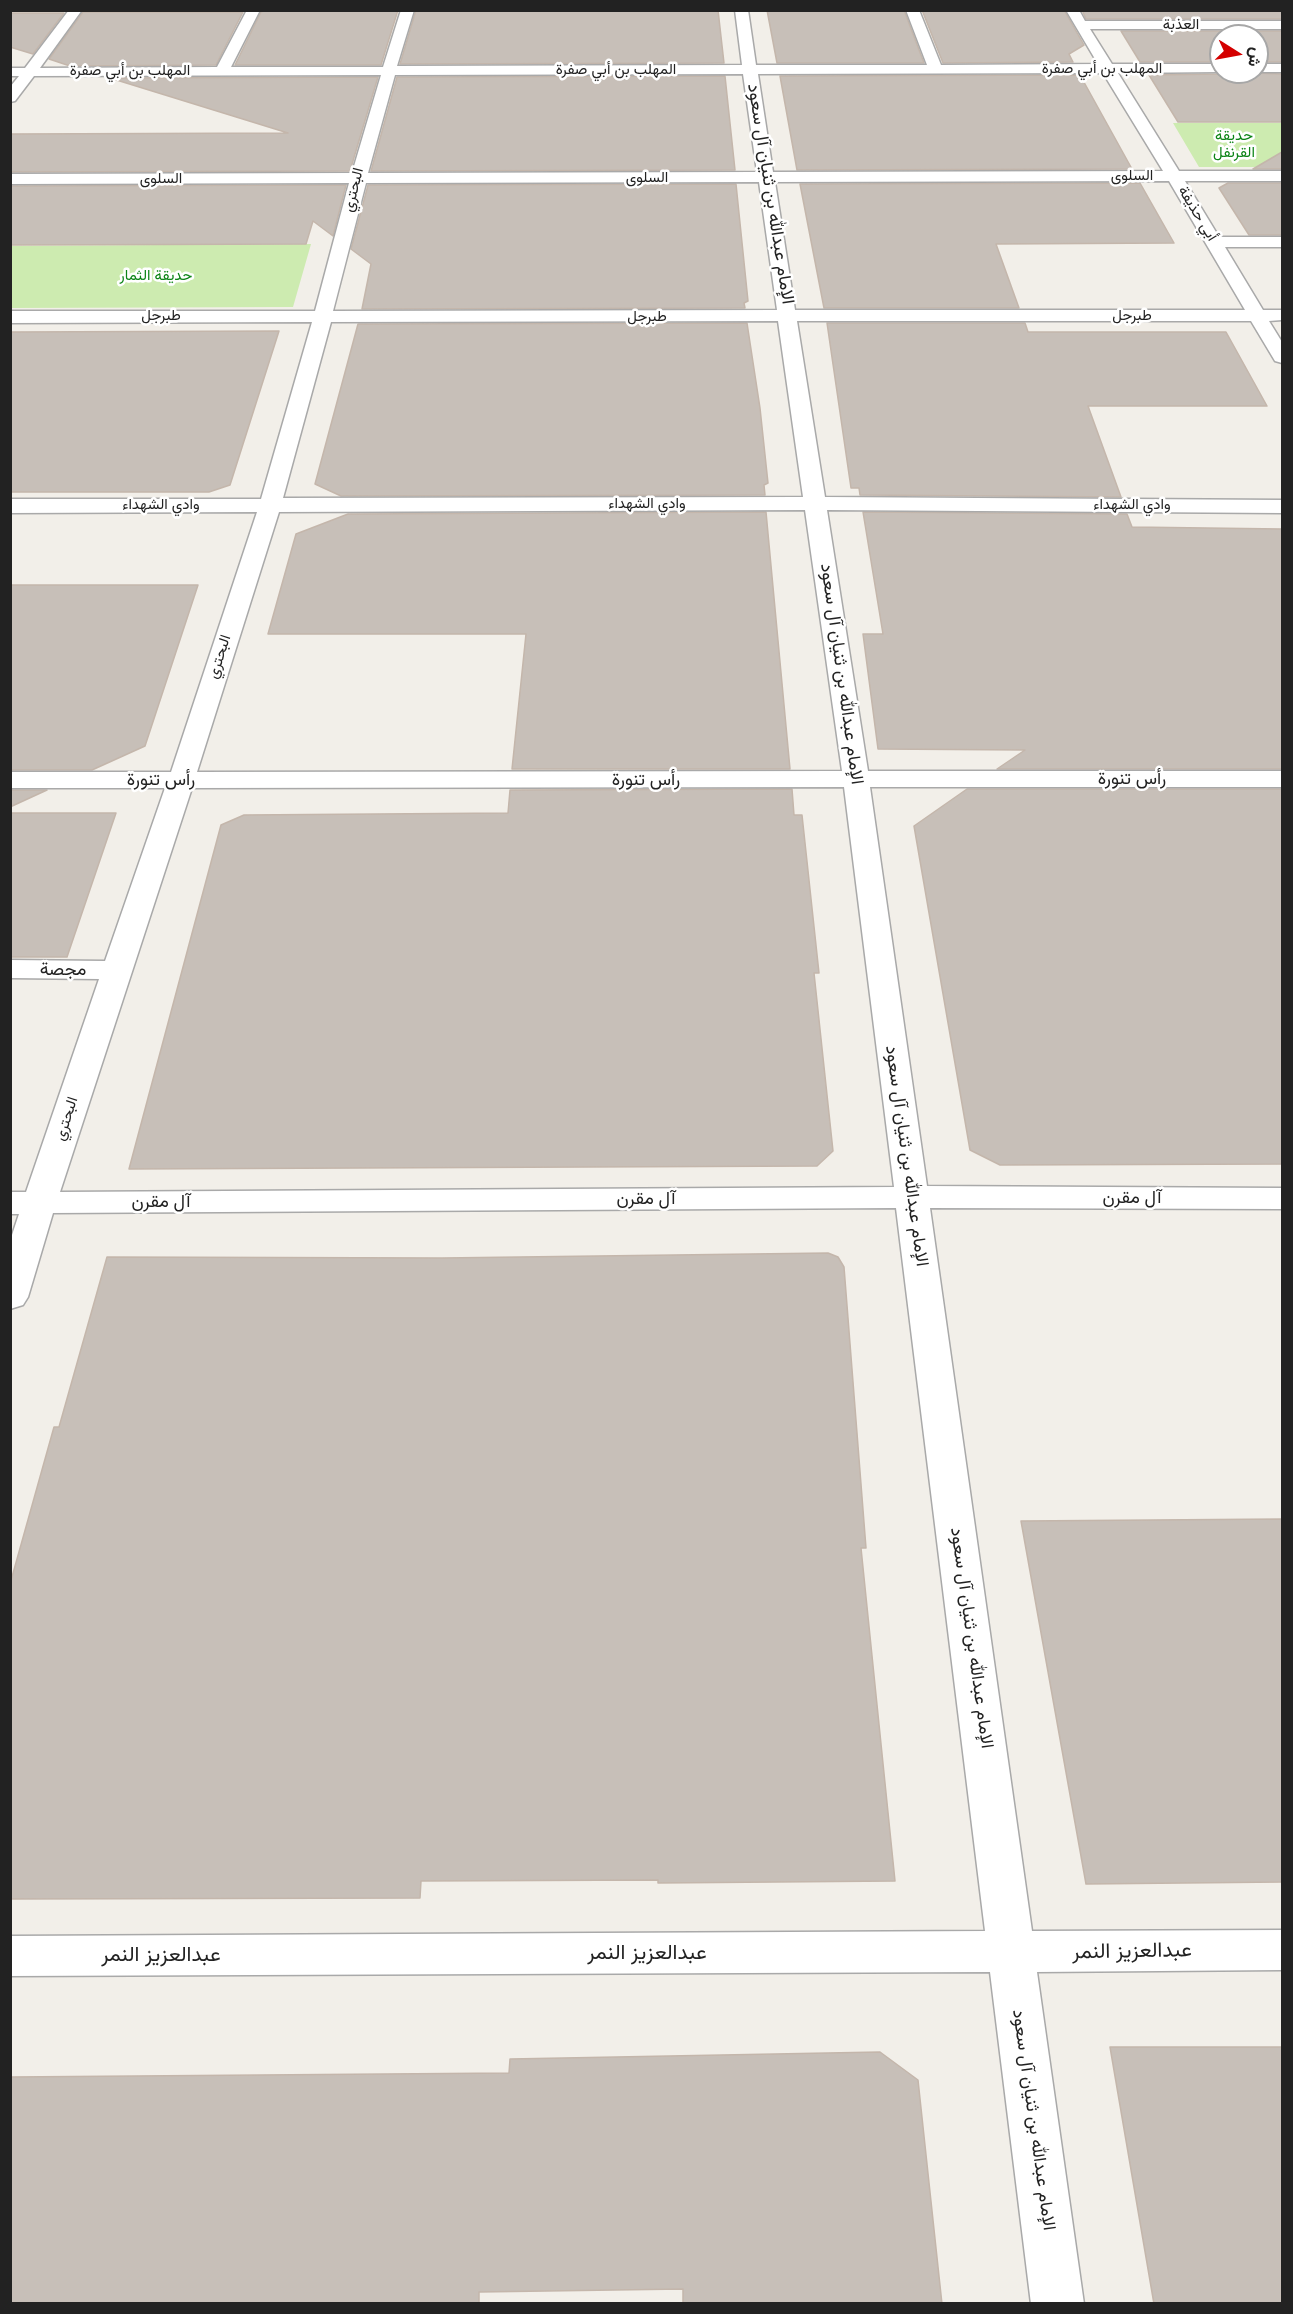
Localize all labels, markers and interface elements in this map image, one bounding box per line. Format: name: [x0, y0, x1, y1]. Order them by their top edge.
street label: العذبة: [1163, 16, 1199, 34]
north arrow: [1209, 24, 1269, 84]
text: ش: [1242, 46, 1268, 69]
street label: المهلب بن أبي صفرة: [1042, 60, 1162, 78]
street label: المهلب بن أبي صفرة: [556, 61, 676, 79]
street label: المهلب بن أبي صفرة: [70, 62, 190, 80]
street label: الإمام عبدالله بن ثنيان آل سعود: [742, 82, 798, 306]
park label: حديقة القرنفل: [1213, 127, 1255, 162]
street label: البحتري: [340, 166, 368, 214]
street label: السلوى: [1111, 167, 1153, 185]
street label: السلوى: [626, 169, 668, 187]
street label: السلوى: [140, 170, 182, 188]
street label: أبي حذيفة: [1174, 183, 1220, 245]
park label: حديقة الثمار: [120, 267, 192, 285]
street label: طبرجل: [141, 307, 181, 325]
street label: طبرجل: [1112, 307, 1152, 325]
street label: طبرجل: [627, 308, 667, 326]
street label: وادي الشهداء: [608, 495, 686, 513]
street label: وادي الشهداء: [122, 496, 200, 514]
street label: وادي الشهداء: [1093, 496, 1171, 514]
street label: الإمام عبدالله بن ثنيان آل سعود: [815, 562, 867, 786]
street label: البحتري: [204, 633, 236, 681]
street label: رأس تنورة: [1098, 768, 1166, 790]
street label: رأس تنورة: [127, 769, 195, 791]
street label: رأس تنورة: [612, 769, 680, 791]
street label: مجصة: [40, 959, 86, 981]
street label: الإمام عبدالله بن ثنيان آل سعود: [880, 1044, 932, 1268]
street label: البحتري: [51, 1095, 83, 1143]
street label: آل مقرن: [1103, 1187, 1161, 1209]
street label: آل مقرن: [617, 1188, 675, 1210]
street label: آل مقرن: [132, 1191, 190, 1213]
street label: الإمام عبدالله بن ثنيان آل سعود: [945, 1526, 997, 1750]
street label: عبدالعزيز النمر: [1072, 1938, 1192, 1966]
street label: عبدالعزيز النمر: [587, 1941, 707, 1967]
street label: عبدالعزيز النمر: [101, 1943, 221, 1969]
street label: الإمام عبدالله بن ثنيان آل سعود: [1007, 2008, 1059, 2232]

